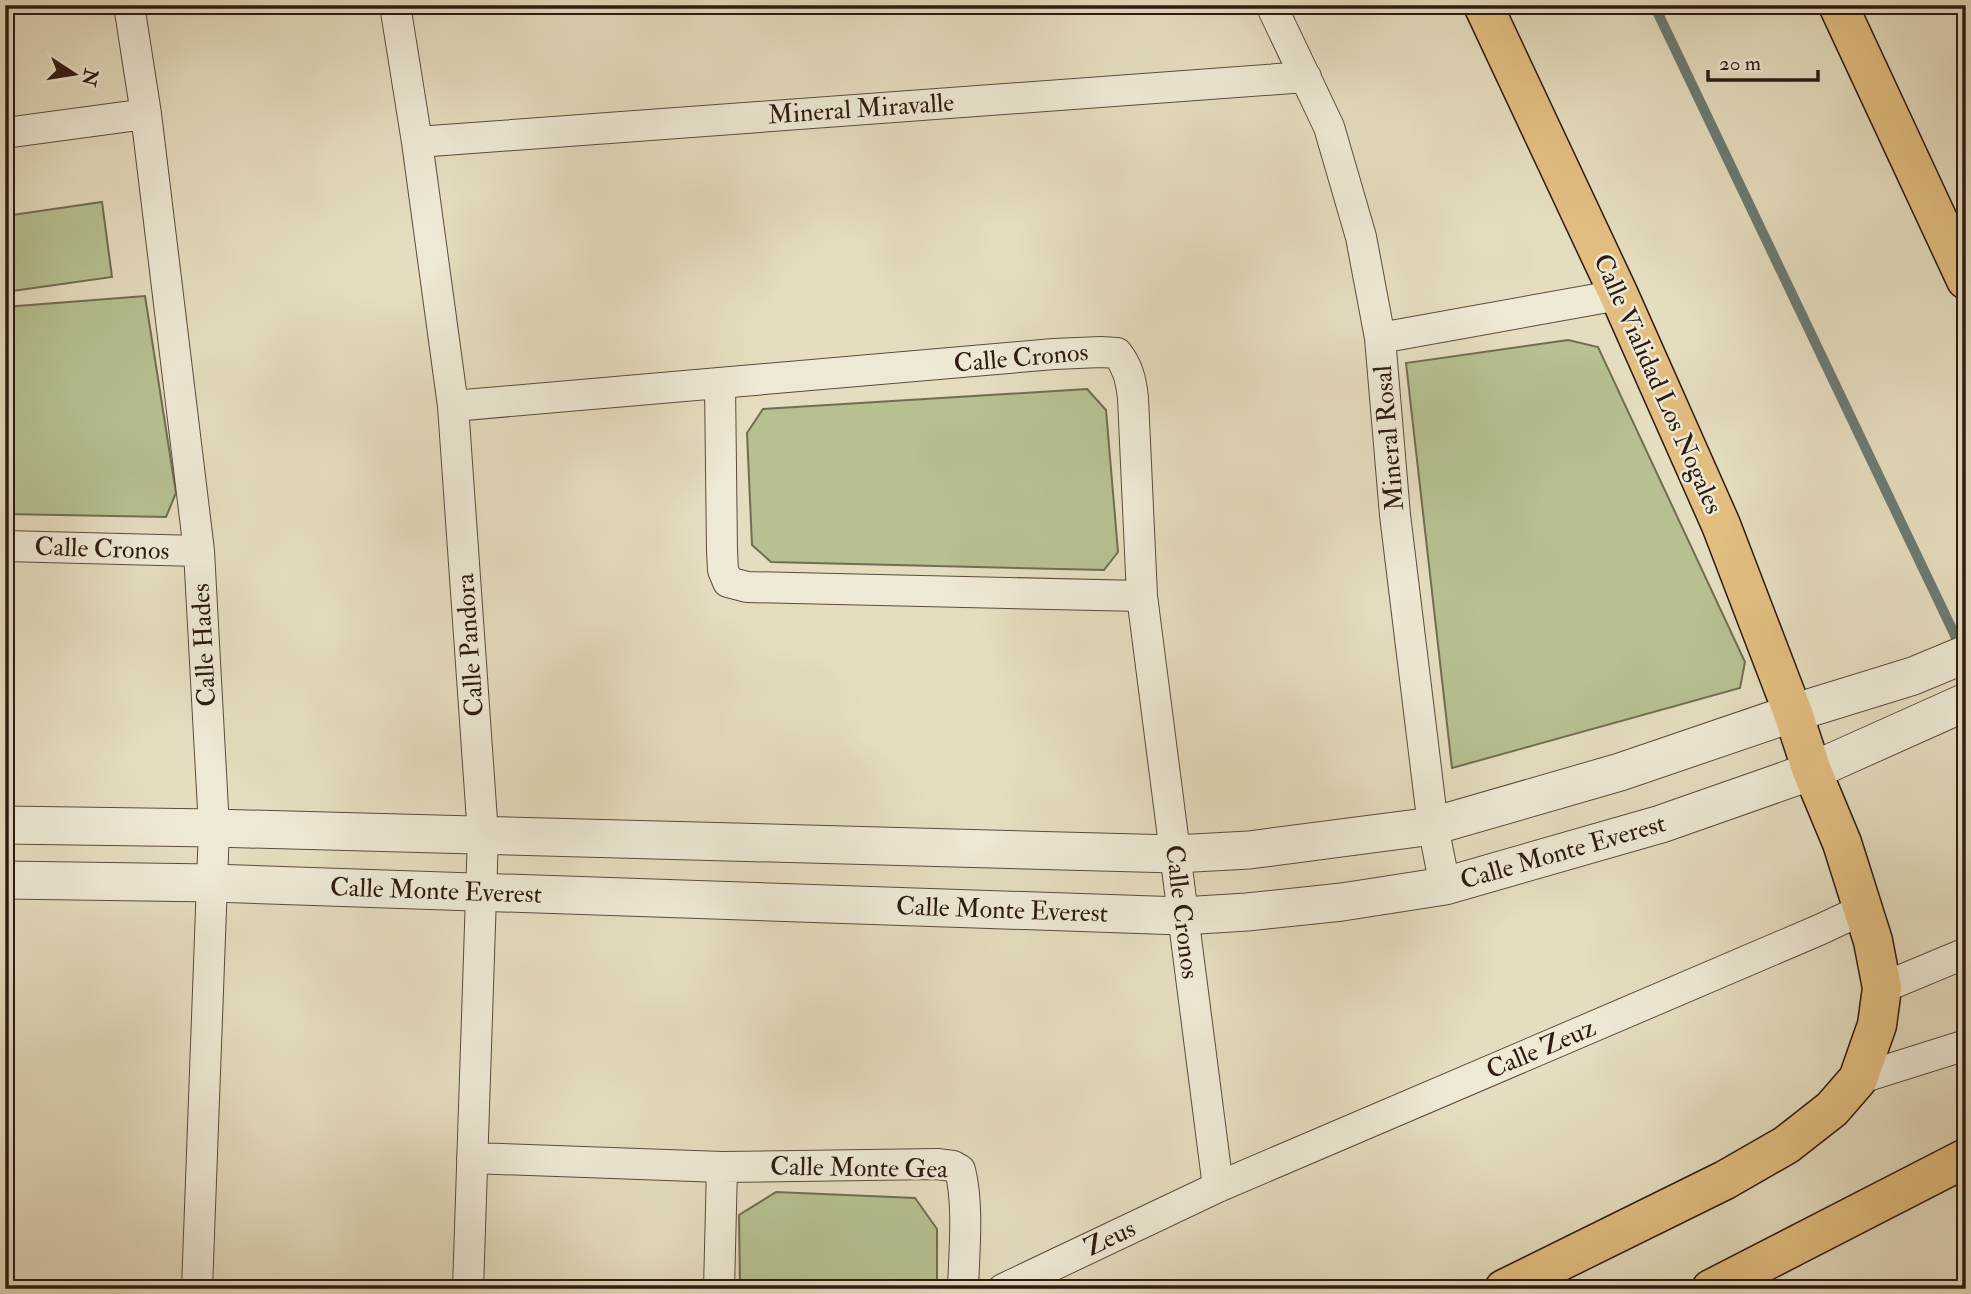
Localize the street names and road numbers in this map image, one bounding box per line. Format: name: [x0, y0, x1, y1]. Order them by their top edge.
street label: Mineral Miravalle: [767, 87, 955, 131]
street label: Calle Vialidad Los Nogales: [1586, 249, 1730, 519]
street label: Calle Cronos: [952, 336, 1090, 380]
street label: Mineral Rosal: [1367, 364, 1411, 512]
street label: Calle Cronos: [34, 531, 170, 567]
street label: Calle Pandora: [449, 572, 491, 718]
street label: Calle Hades: [185, 582, 223, 708]
street label: Calle Monte Everest: [1457, 807, 1669, 897]
street label: Calle Cronos: [1158, 843, 1206, 981]
street label: Calle Monte Everest: [329, 871, 543, 911]
street label: Calle Monte Everest: [895, 890, 1109, 930]
street label: Calle Zeuz: [1482, 1012, 1601, 1086]
street label: Calle Monte Gea: [770, 1150, 948, 1186]
street label: Zeus: [1079, 1212, 1141, 1264]

